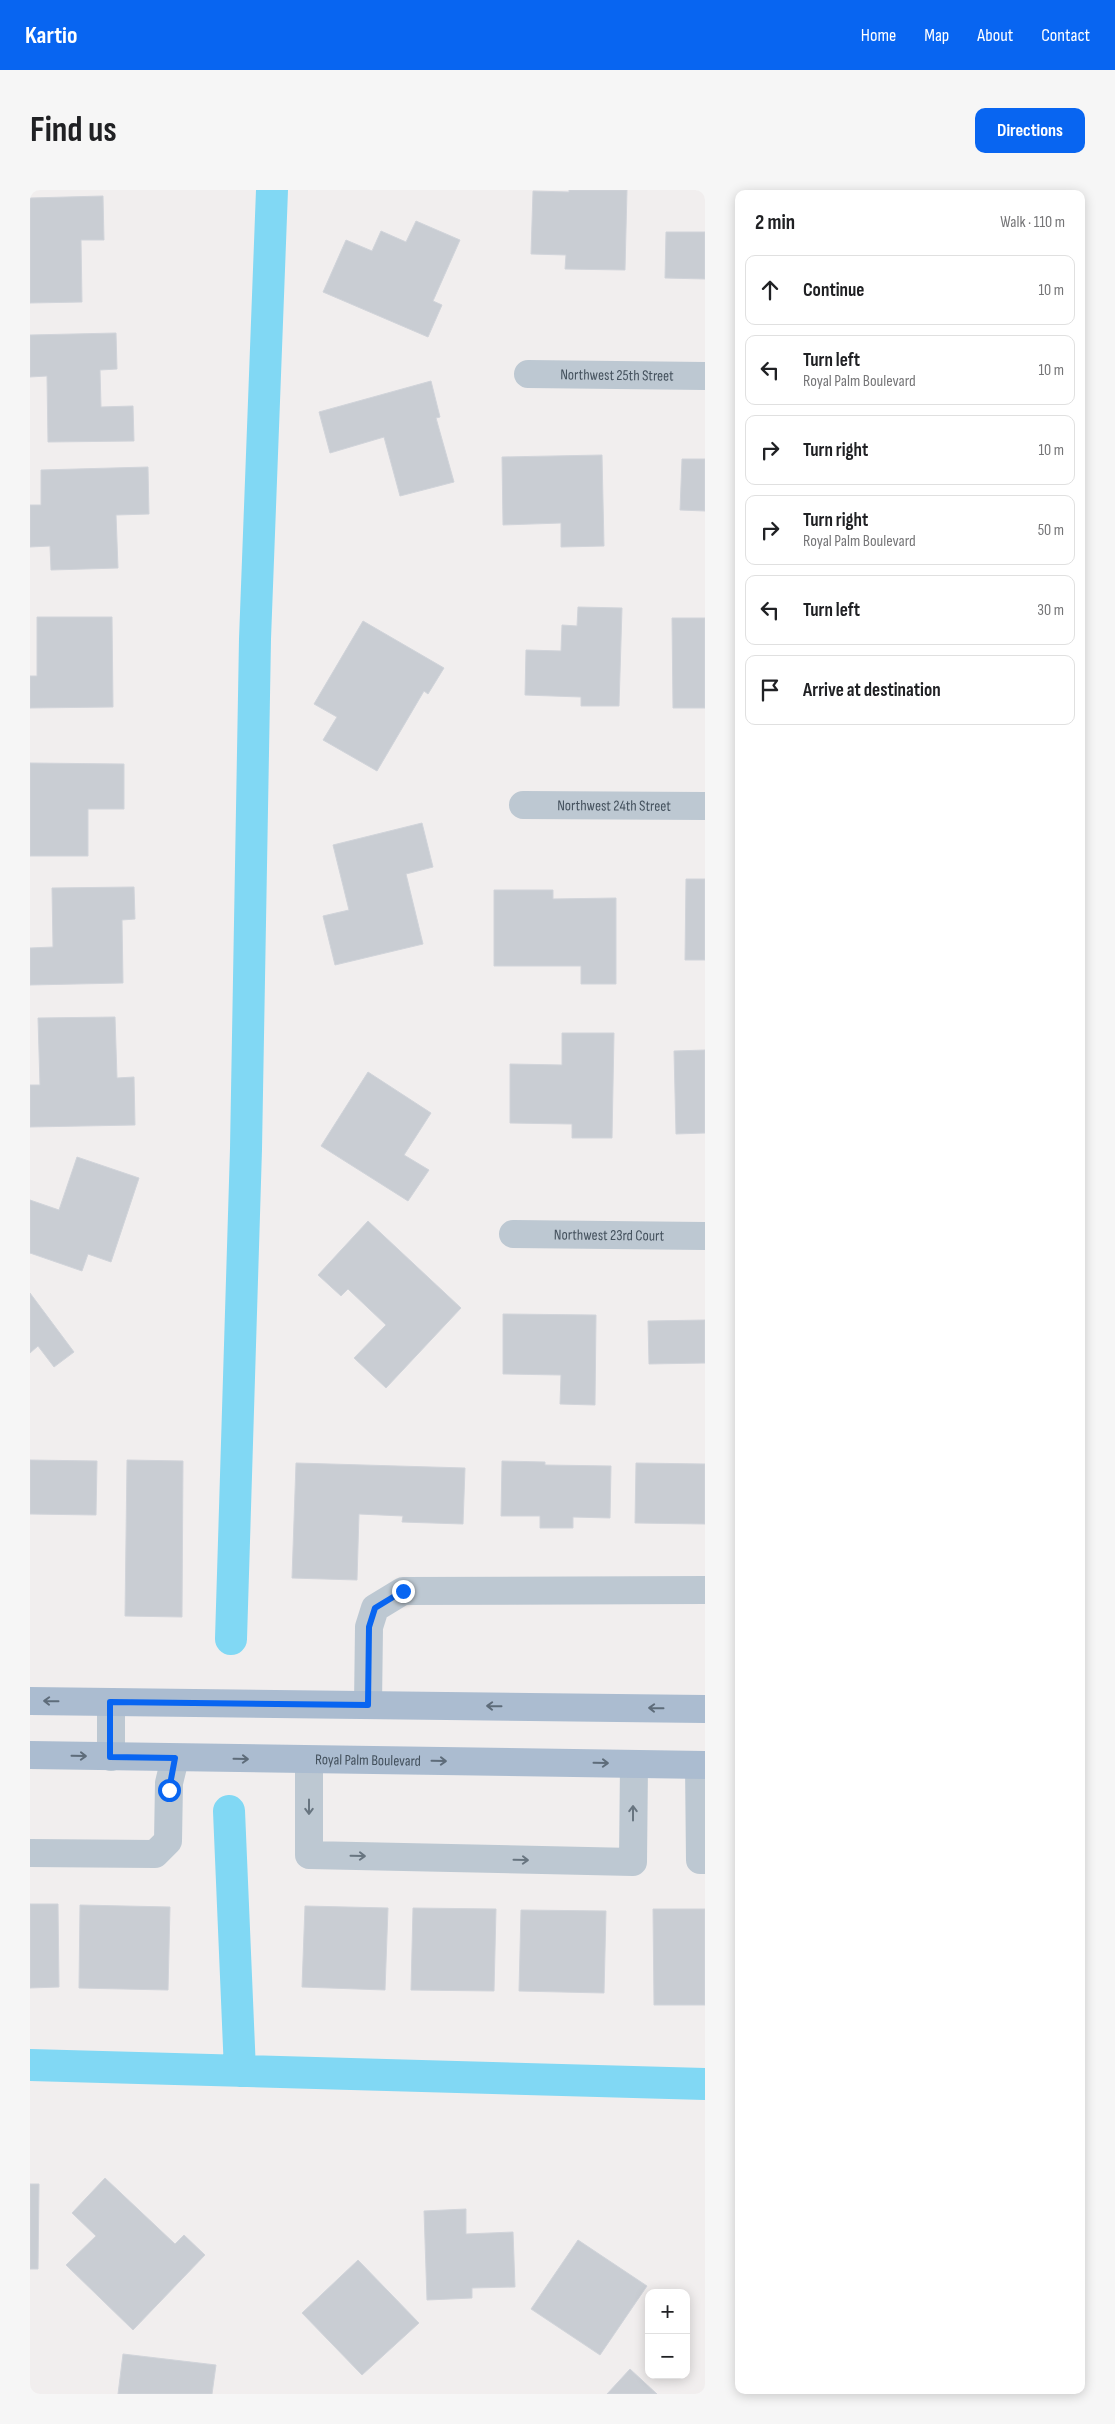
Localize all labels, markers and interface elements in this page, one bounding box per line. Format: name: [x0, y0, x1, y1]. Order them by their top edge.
text: Kartio: [25, 21, 77, 50]
text: Home: [861, 25, 896, 46]
text: Map: [924, 25, 949, 46]
text: About: [977, 25, 1013, 46]
text: Contact: [1041, 25, 1090, 46]
button: Directions: [975, 108, 1085, 153]
text: Find us: [30, 109, 117, 152]
text: 2 min: [755, 210, 795, 235]
text: Walk · 110 m: [1000, 213, 1065, 232]
icon: ahead: [756, 276, 784, 304]
text: Continue: [803, 279, 864, 302]
text: 10 m: [1038, 281, 1064, 300]
text: Turn left: [803, 349, 860, 372]
icon: left: [756, 356, 784, 384]
text: 10 m: [1038, 361, 1064, 380]
street label: Northwest 25th Street: [560, 365, 674, 385]
text: Royal Palm Boulevard: [803, 372, 916, 391]
icon: right: [756, 436, 784, 464]
text: Turn right: [803, 439, 868, 462]
text: 10 m: [1038, 441, 1064, 460]
text: Turn right: [803, 509, 868, 532]
icon: right: [756, 516, 784, 544]
text: 50 m: [1038, 521, 1064, 540]
text: Royal Palm Boulevard: [803, 532, 916, 551]
icon: left: [756, 596, 784, 624]
text: Turn left: [803, 599, 860, 622]
text: 30 m: [1037, 601, 1064, 620]
icon: arrive: [756, 676, 784, 704]
text: Arrive at destination: [803, 679, 941, 702]
street label: Northwest 24th Street: [557, 796, 671, 815]
street label: Northwest 23rd Court: [554, 1225, 665, 1245]
route end: [392, 1580, 415, 1603]
one-way arrow: [44, 1696, 60, 1706]
one-way arrow: [486, 1701, 502, 1711]
one-way arrow: [649, 1703, 665, 1713]
street label: Royal Palm Boulevard: [315, 1750, 421, 1770]
one-way arrow: [70, 1751, 86, 1761]
one-way arrow: [232, 1754, 249, 1764]
one-way arrow: [430, 1757, 446, 1766]
one-way arrow: [593, 1759, 609, 1768]
route start: [158, 1779, 181, 1802]
one-way arrow: [304, 1799, 314, 1815]
one-way arrow: [628, 1805, 638, 1822]
one-way arrow: [350, 1851, 366, 1861]
one-way arrow: [512, 1855, 528, 1864]
map controls: [645, 2289, 690, 2379]
button: +: [645, 2289, 690, 2334]
button: −: [645, 2334, 690, 2379]

